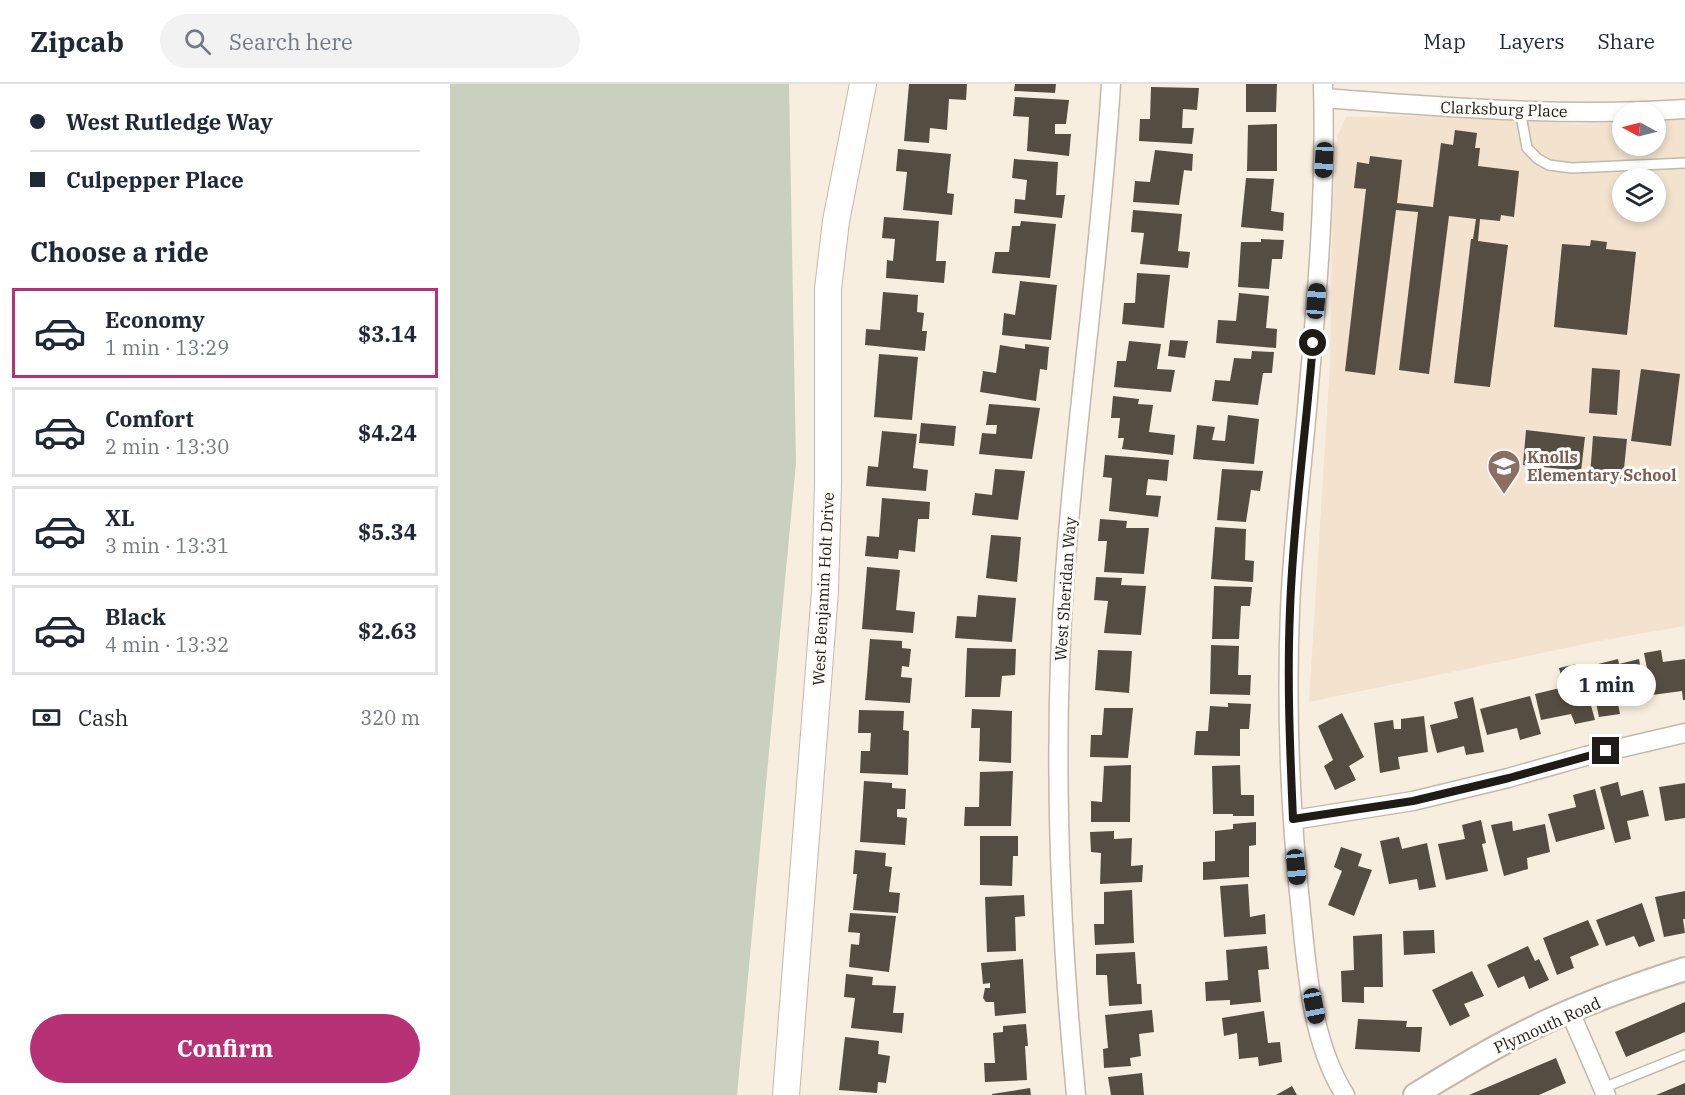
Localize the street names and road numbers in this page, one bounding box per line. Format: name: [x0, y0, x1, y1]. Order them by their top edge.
street label: Clarksburg Place: [1440, 97, 1568, 121]
street label: West Benjamin Holt Drive: [808, 492, 838, 686]
street label: West Sheridan Way: [1050, 516, 1080, 662]
street label: Plymouth Road: [1490, 992, 1604, 1058]

